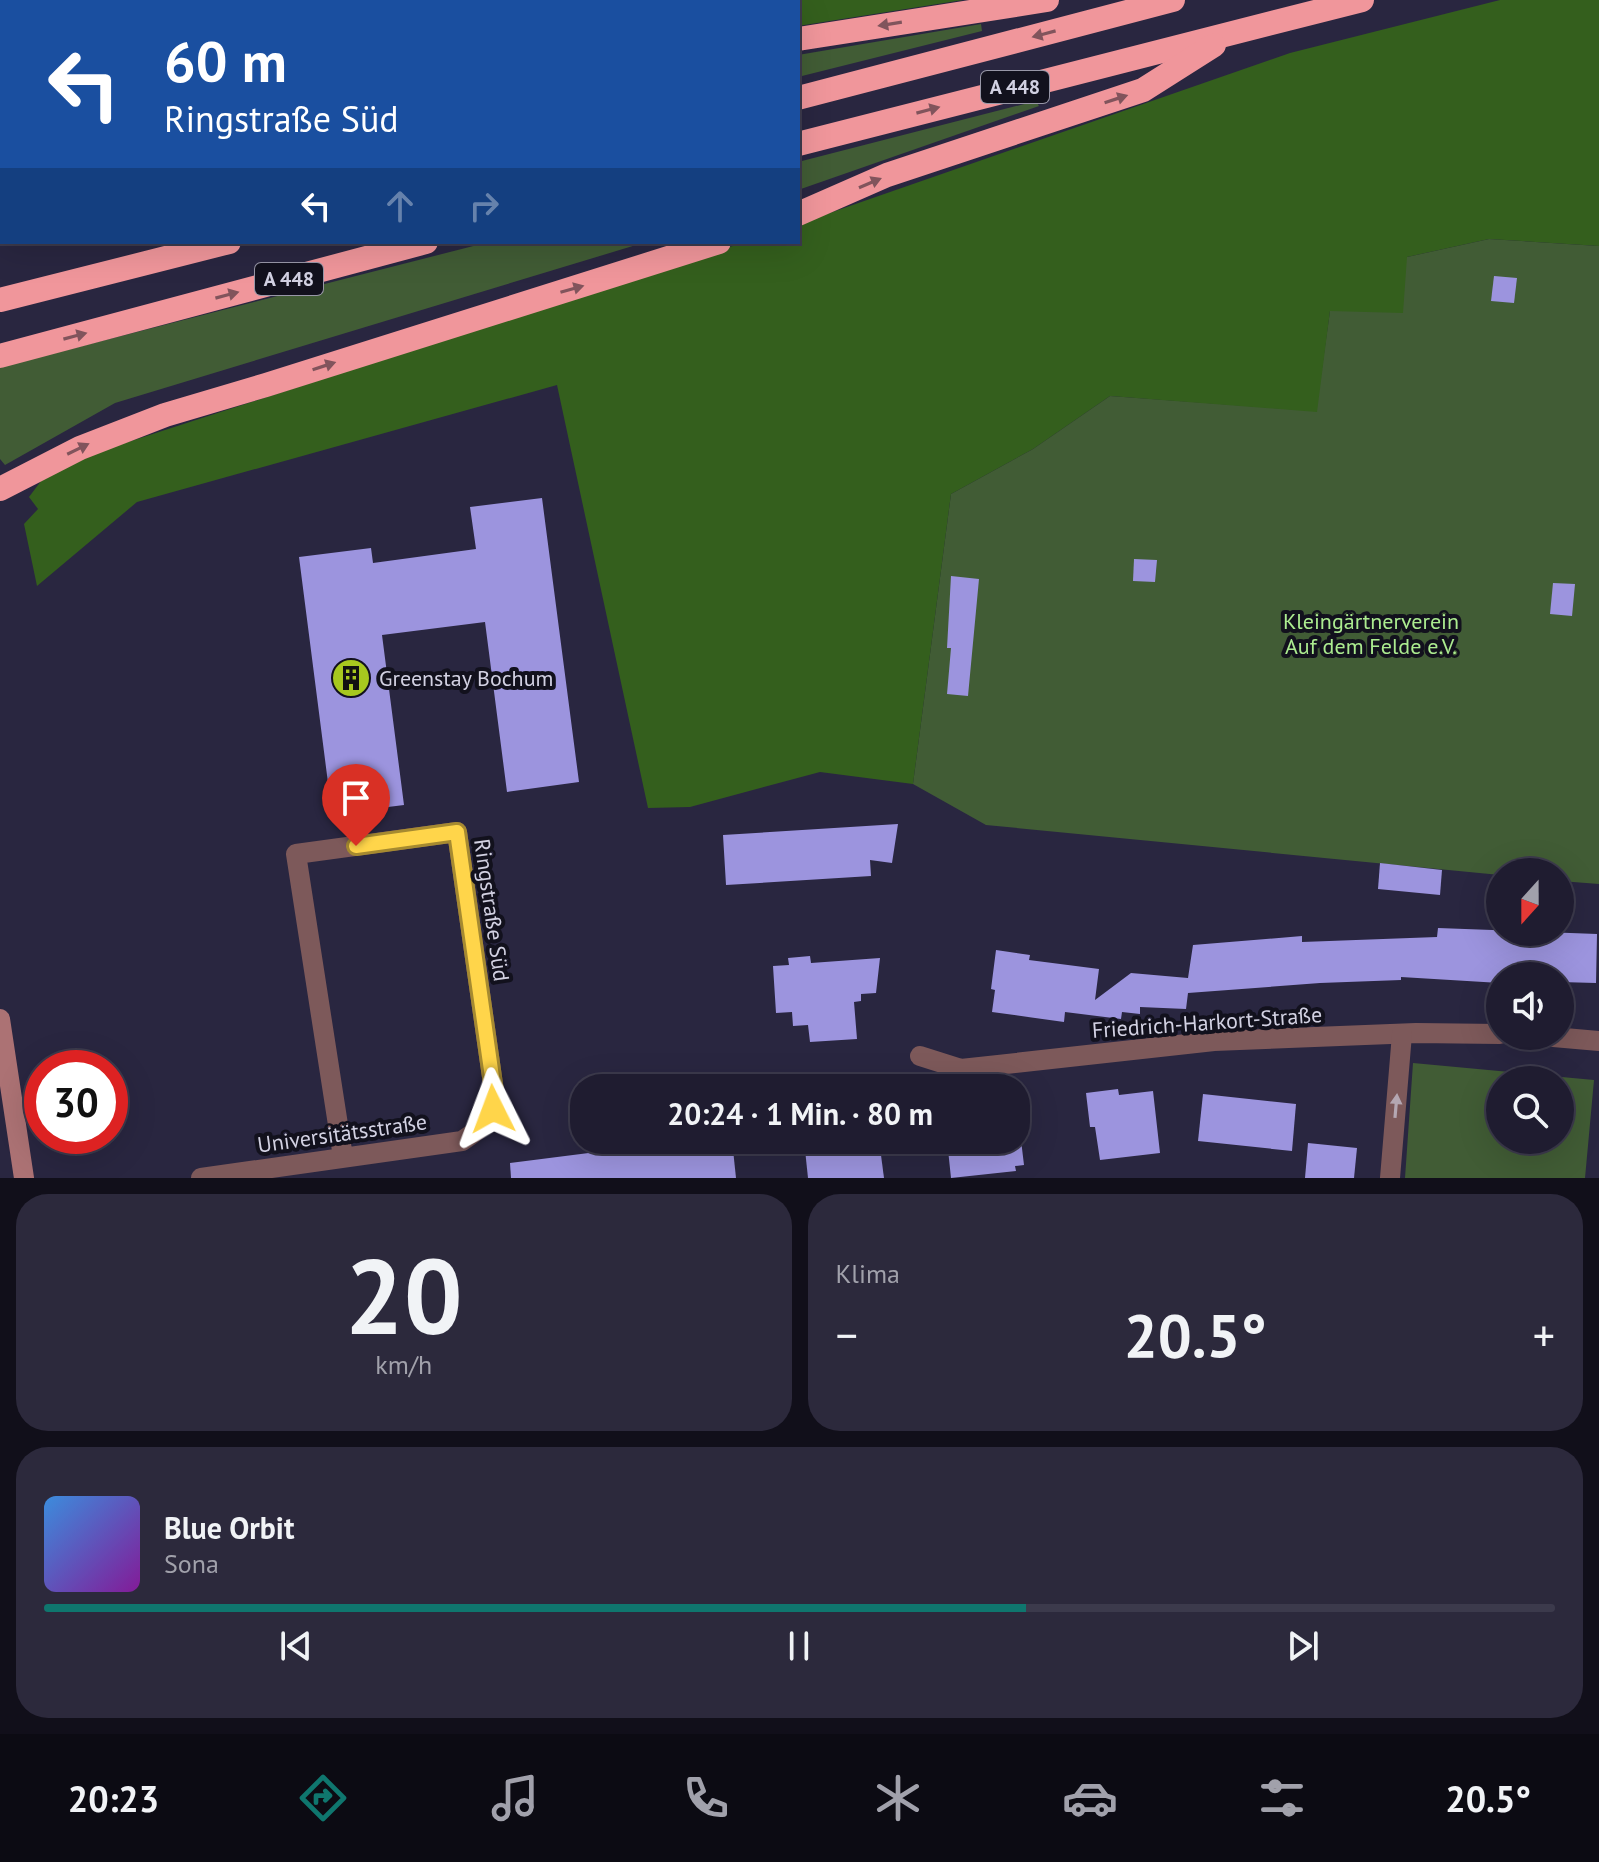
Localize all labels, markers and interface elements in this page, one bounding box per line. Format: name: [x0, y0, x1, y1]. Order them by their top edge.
one-way arrow: [877, 18, 902, 30]
text: 60 m: [164, 25, 287, 97]
one-way arrow: [1031, 28, 1056, 40]
icon: left: [32, 32, 136, 136]
road number: A 448: [981, 71, 1049, 103]
one-way arrow: [1104, 93, 1128, 105]
text: Ringstraße Süd: [164, 95, 399, 142]
one-way arrow: [915, 103, 940, 115]
one-way arrow: [858, 177, 881, 190]
icon: left: [294, 184, 338, 228]
icon: ahead: [378, 184, 422, 228]
icon: right: [462, 184, 506, 228]
road number: A 448: [255, 263, 323, 295]
one-way arrow: [561, 282, 585, 295]
one-way arrow: [215, 289, 240, 301]
one-way arrow: [63, 329, 88, 341]
one-way arrow: [312, 359, 336, 372]
one-way arrow: [66, 442, 90, 456]
park label: Kleingärtnerverein Auf dem Felde e.V.: [1283, 607, 1459, 660]
building icon: Greenstay Bochum: [330, 657, 372, 699]
place label: Greenstay Bochum: [379, 664, 553, 692]
pin: [322, 764, 390, 846]
icon: arrive: [334, 776, 378, 820]
street label: Ringstraße Süd: [468, 837, 516, 983]
north arrow: [1486, 858, 1574, 946]
map controls: [1486, 858, 1574, 1154]
button: sound: [1486, 962, 1574, 1050]
street label: Friedrich-Harkort-Straße: [1091, 1000, 1323, 1044]
speed limit sign: 30: [24, 1050, 128, 1154]
button: search: [1486, 1066, 1574, 1154]
position arrow: [451, 1067, 535, 1151]
one-way arrow: [1390, 1093, 1403, 1118]
text: 20:24 · 1 Min. · 80 m: [667, 1094, 933, 1133]
street label: Universitätsstraße: [255, 1107, 429, 1159]
text: 20: [345, 1228, 463, 1363]
text: Klima: [836, 1257, 900, 1290]
text: 20.5°: [1124, 1296, 1267, 1374]
text: −: [836, 1306, 858, 1363]
text: +: [1533, 1306, 1555, 1363]
text: km/h: [375, 1348, 432, 1381]
text: Blue Orbit: [164, 1508, 294, 1547]
text: Sona: [164, 1547, 219, 1580]
icon: previous: [274, 1624, 318, 1668]
icon: pause: [777, 1624, 821, 1668]
icon: next: [1281, 1624, 1325, 1668]
icon: directions: [295, 1770, 351, 1826]
icon: music: [487, 1770, 543, 1826]
icon: phone: [678, 1770, 734, 1826]
icon: climate: [870, 1770, 926, 1826]
icon: car: [1062, 1770, 1118, 1826]
icon: filters: [1254, 1770, 1310, 1826]
text: 20:23: [68, 1775, 159, 1822]
text: 20.5°: [1445, 1775, 1531, 1822]

